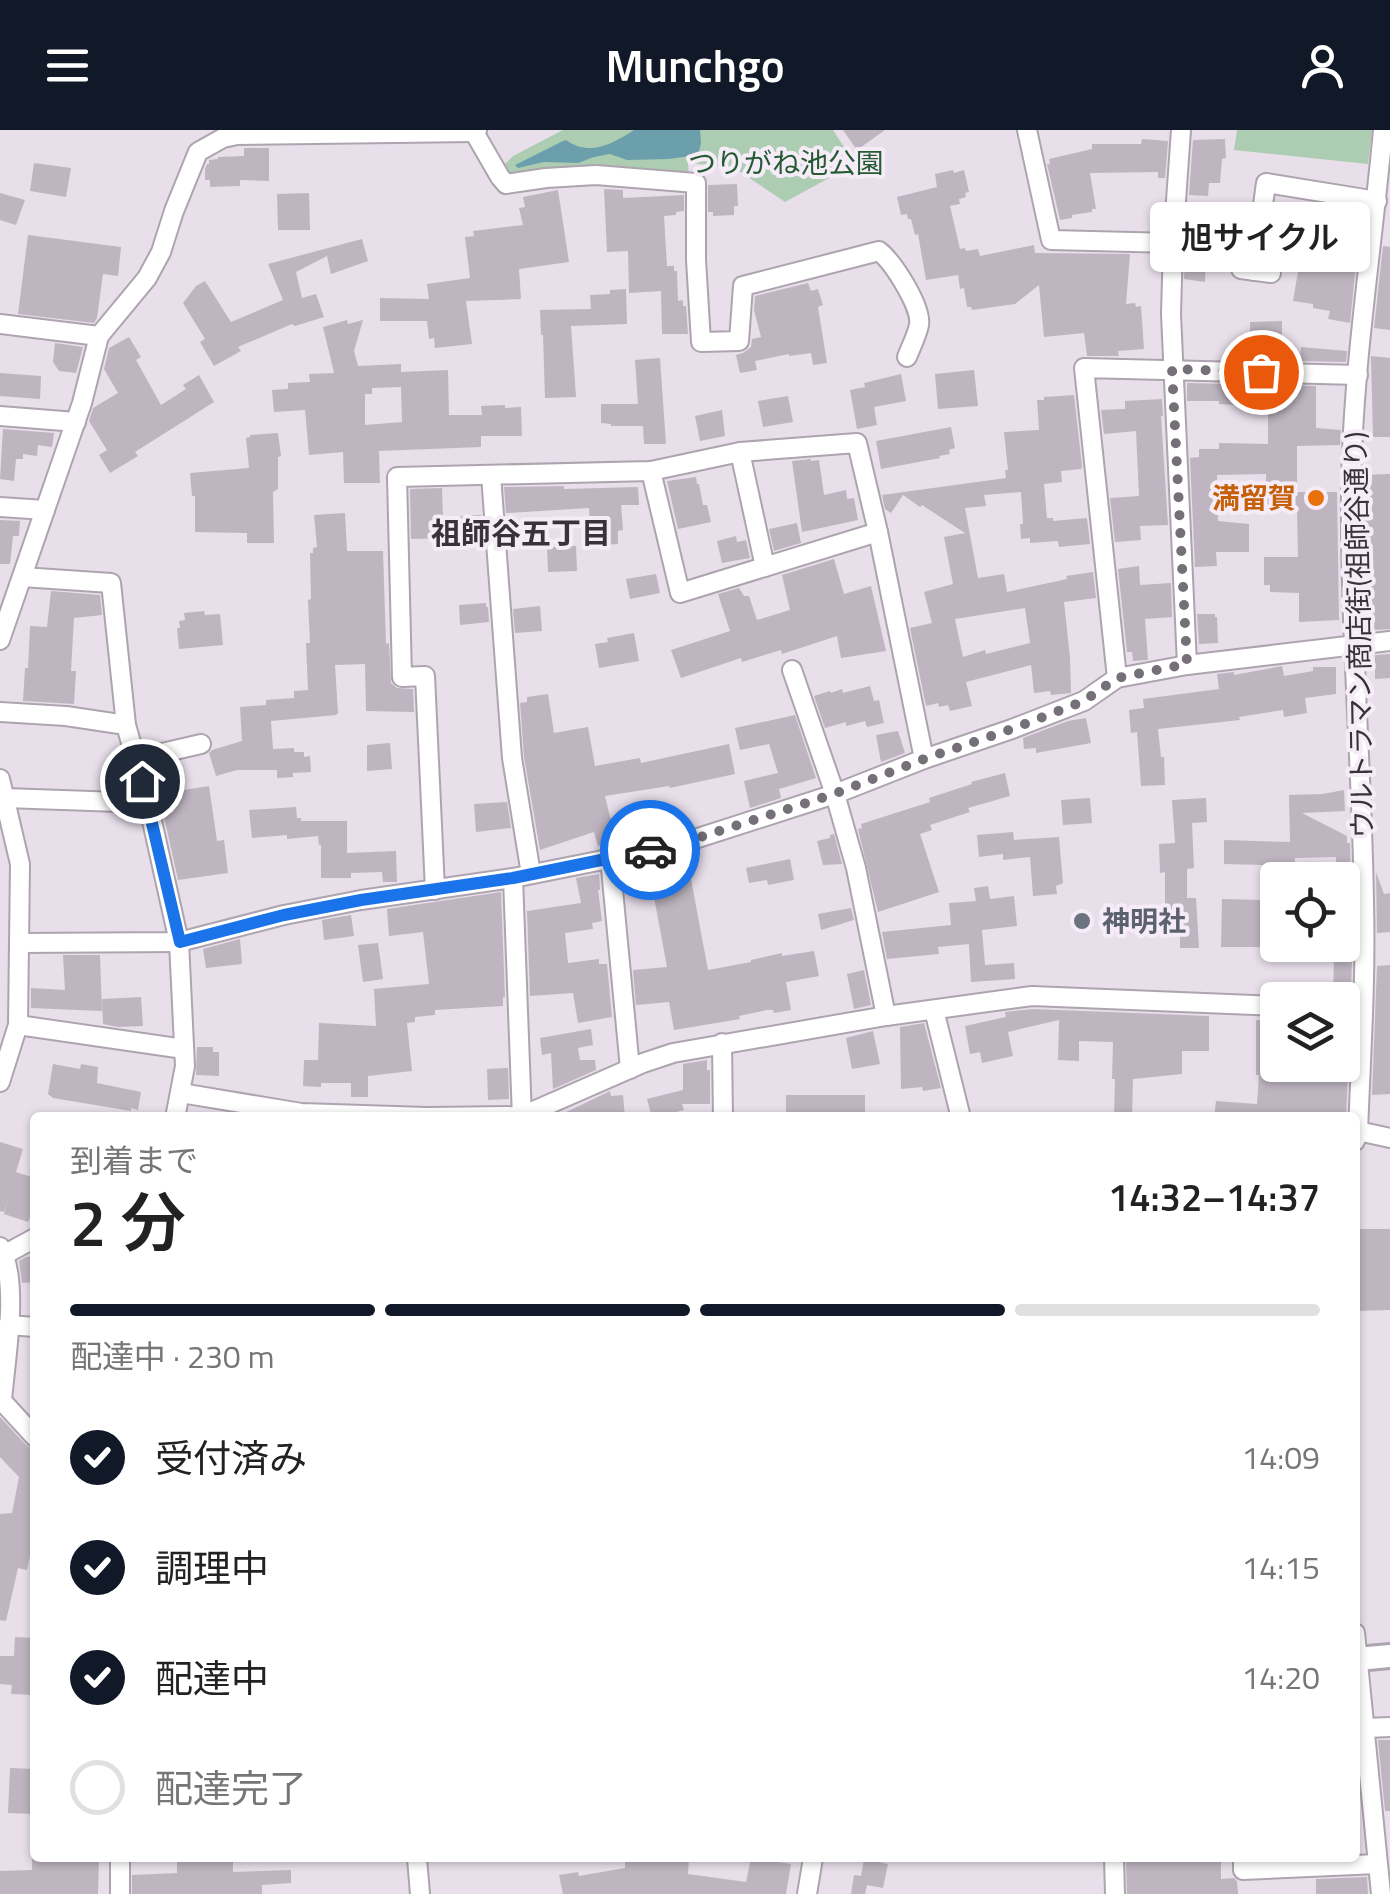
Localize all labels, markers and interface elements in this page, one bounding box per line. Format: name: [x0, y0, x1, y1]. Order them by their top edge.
text: Munchgo: [605, 31, 785, 99]
icon: menu: [40, 38, 95, 93]
icon: person: [1295, 38, 1350, 93]
park label: つりがね池公園: [688, 141, 884, 184]
callout: 旭サイクル: [1151, 202, 1371, 272]
text: 旭サイクル: [1181, 213, 1339, 261]
pin: [1219, 330, 1304, 415]
icon: bag: [1234, 345, 1289, 400]
street label: ウルトラマン商店街(祖師谷通り): [1333, 431, 1384, 839]
place label: 満留賀: [1212, 476, 1296, 519]
marker: 満留賀: [1305, 487, 1327, 509]
district label: 祖師谷五丁目: [431, 510, 611, 556]
pin: [100, 739, 185, 824]
icon: home: [115, 754, 170, 809]
courier: [600, 800, 700, 900]
icon: car: [623, 823, 678, 878]
map controls: [1260, 862, 1360, 1082]
button: locate: [1260, 862, 1360, 962]
place label: 神明社: [1102, 899, 1186, 942]
marker: 神明社: [1071, 910, 1093, 932]
button: layers: [1260, 982, 1360, 1082]
text: 到着まで: [70, 1136, 198, 1184]
text: 14:32–14:37: [1108, 1168, 1320, 1226]
text: 2 分: [70, 1172, 186, 1271]
text: 配達中 · 230 m: [70, 1332, 275, 1380]
text: 受付済み: [155, 1429, 307, 1487]
icon: check: [70, 1430, 125, 1485]
text: 14:09: [1241, 1433, 1320, 1481]
text: 調理中: [155, 1539, 269, 1597]
icon: check: [70, 1540, 125, 1595]
text: 14:15: [1241, 1543, 1320, 1591]
text: 配達中: [155, 1649, 269, 1707]
icon: check: [70, 1650, 125, 1705]
text: 14:20: [1241, 1653, 1320, 1701]
text: 配達完了: [155, 1759, 307, 1817]

